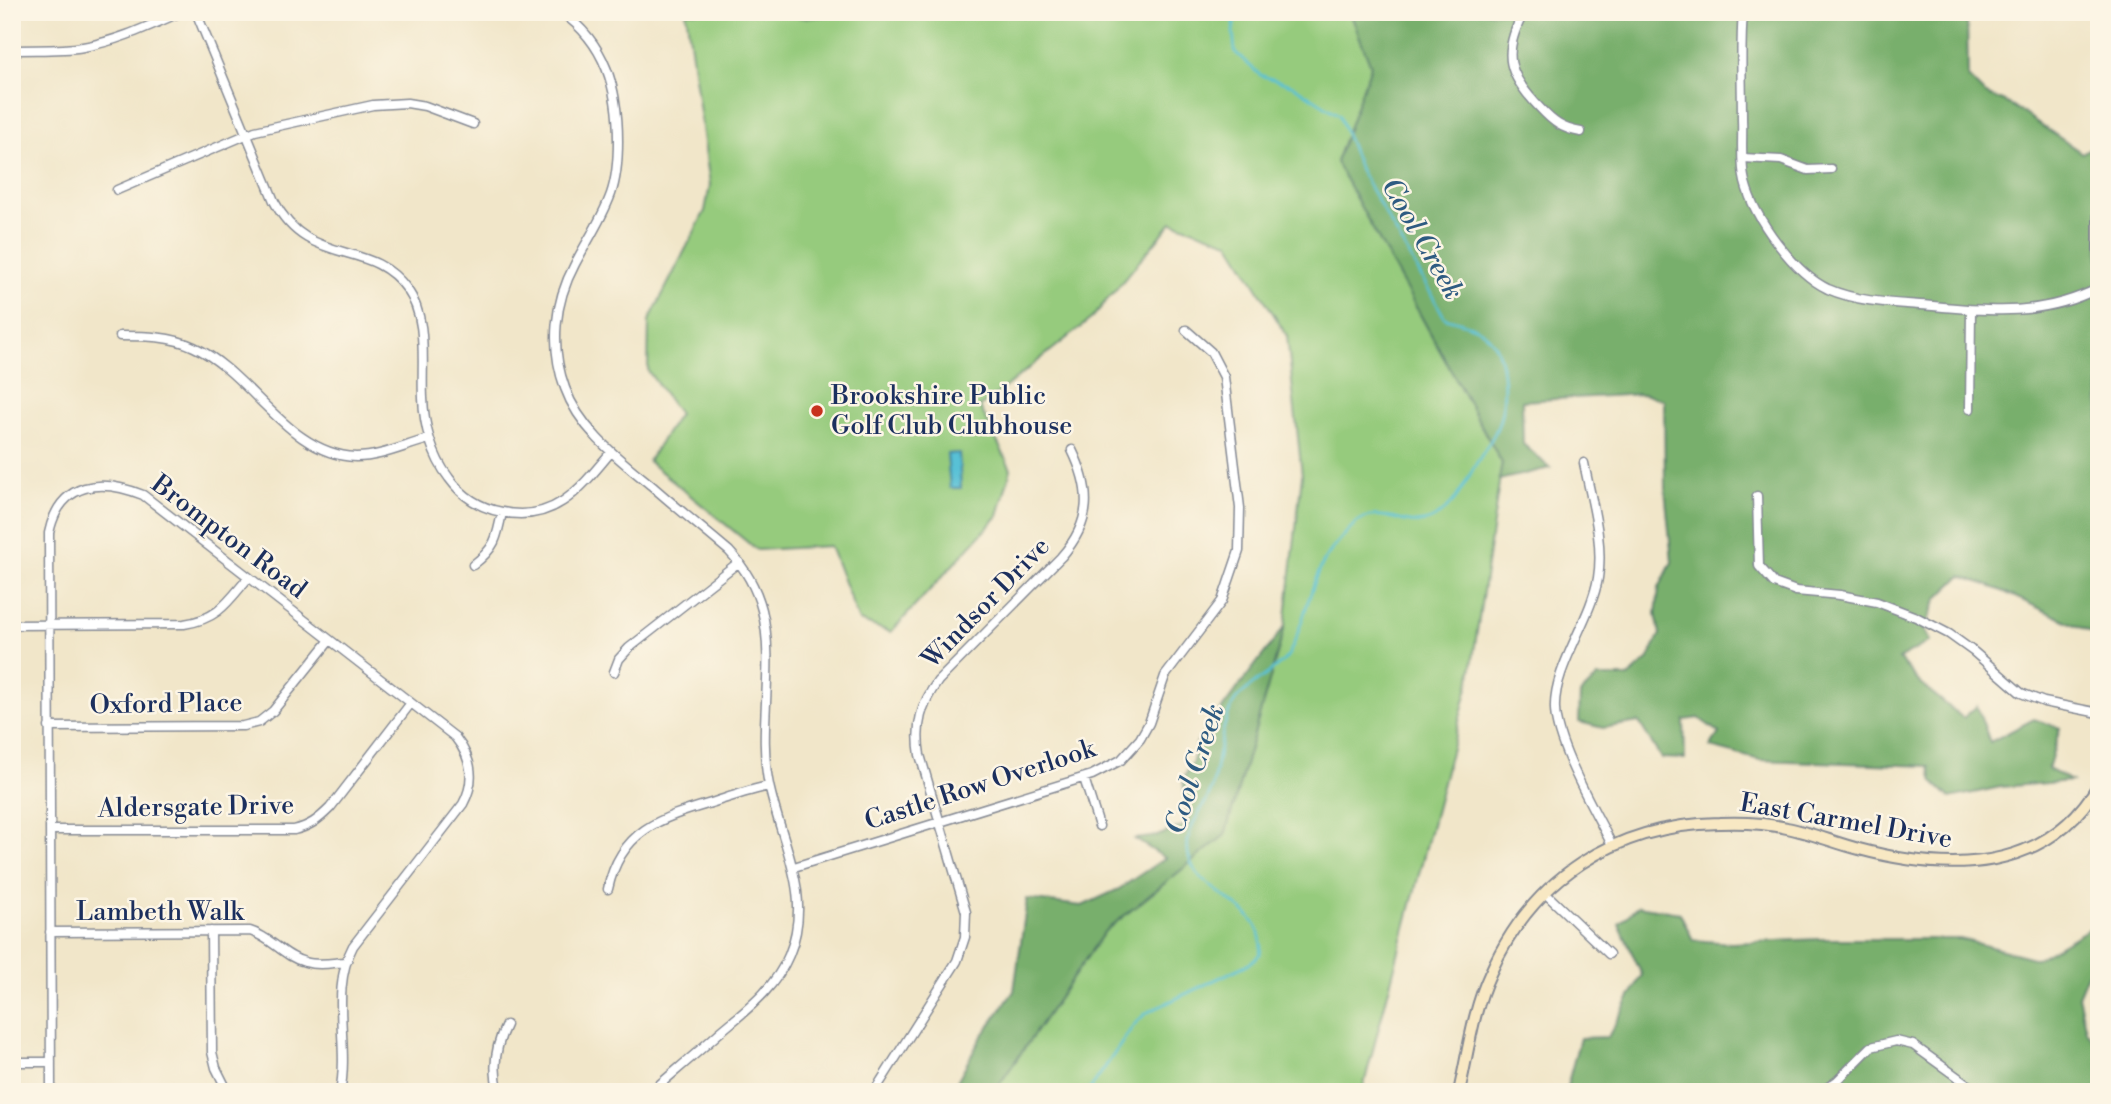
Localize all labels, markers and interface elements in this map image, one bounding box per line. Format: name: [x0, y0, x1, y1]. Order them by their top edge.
water label: Cool Creek: [1373, 172, 1471, 306]
place label: Brookshire Public Golf Club Clubhouse: [830, 380, 1072, 442]
marker: Brookshire Public Golf Club Clubhouse: [809, 403, 825, 419]
street label: Brompton Road: [144, 468, 313, 606]
street label: Windsor Drive: [915, 531, 1057, 676]
street label: Oxford Place: [89, 687, 243, 721]
water label: Cool Creek: [1158, 699, 1232, 839]
street label: Castle Row Overlook: [861, 732, 1101, 837]
street label: East Carmel Drive: [1737, 787, 1955, 855]
street label: Aldersgate Drive: [97, 789, 294, 825]
street label: Lambeth Walk: [76, 896, 245, 928]

